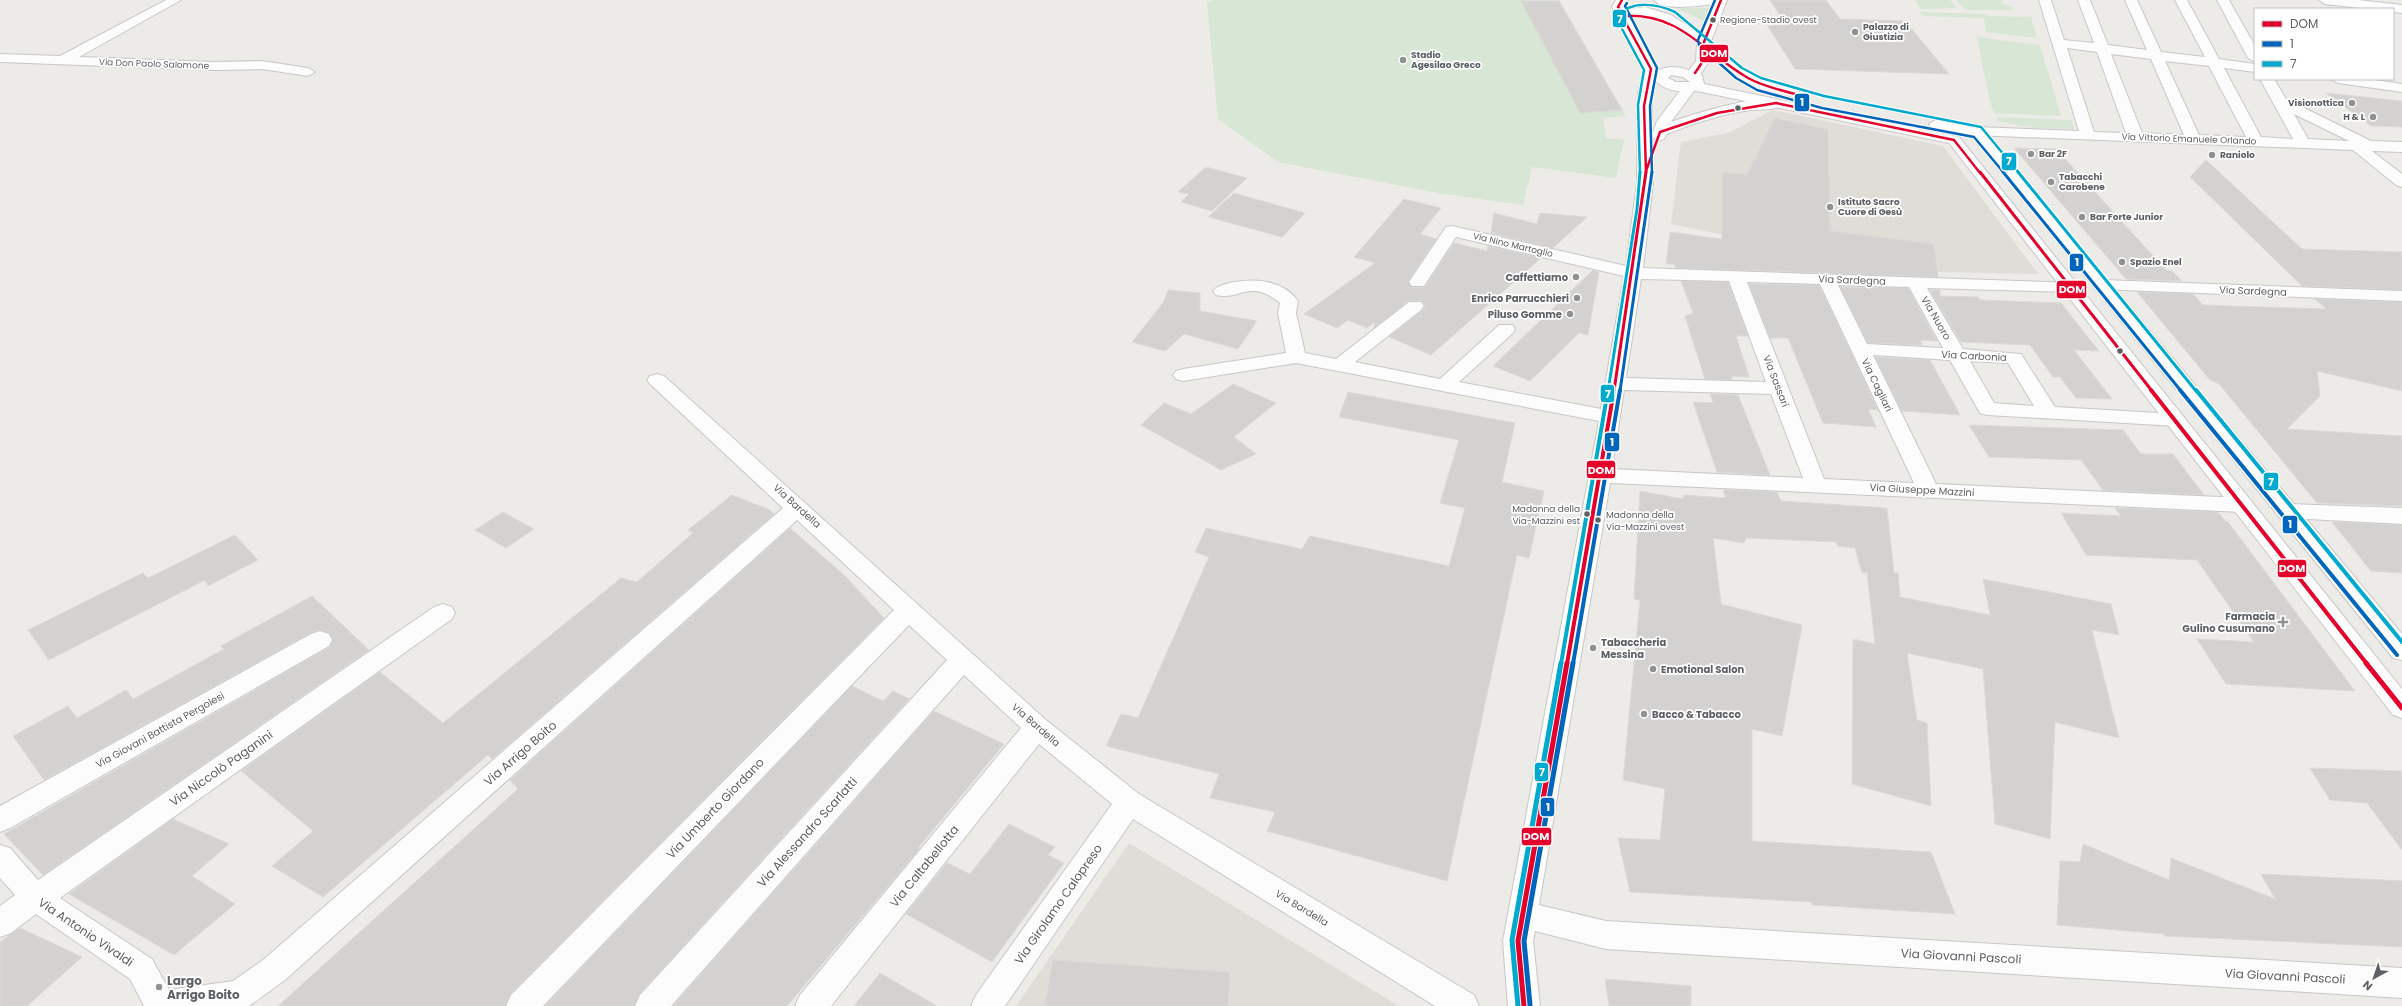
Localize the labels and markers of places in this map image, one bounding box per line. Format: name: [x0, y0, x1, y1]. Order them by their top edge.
place label: Regione-Stadio ovest: [1720, 14, 1817, 26]
marker: Regione-Stadio ovest: [1708, 15, 1718, 25]
place label: Palazzo di Giustizia: [1863, 21, 1909, 43]
marker: Palazzo di Giustizia: [1850, 27, 1860, 37]
place label: Stadio Agesilao Greco: [1411, 49, 1481, 71]
marker: Stadio Agesilao Greco: [1398, 55, 1408, 65]
place label: Visionottica: [2288, 97, 2344, 109]
marker: Visionottica: [2347, 98, 2357, 108]
unlabelled marker: [1733, 103, 1743, 113]
place label: H & L: [2343, 111, 2366, 123]
marker: H & L: [2368, 112, 2378, 122]
place label: Bar 2F: [2039, 148, 2067, 160]
marker: Bar 2F: [2026, 149, 2036, 159]
place label: Raniolo: [2220, 149, 2255, 161]
marker: Raniolo: [2207, 150, 2217, 160]
place label: Tabacchi Carobene: [2059, 171, 2105, 193]
marker: Tabacchi Carobene: [2046, 177, 2056, 187]
place label: Istituto Sacro Cuore di Gesù: [1838, 196, 1902, 218]
marker: Istituto Sacro Cuore di Gesù: [1825, 202, 1835, 212]
place label: Bar Forte Junior: [2090, 211, 2163, 223]
marker: Bar Forte Junior: [2077, 212, 2087, 222]
place label: Spazio Enel: [2130, 256, 2182, 268]
marker: Spazio Enel: [2117, 257, 2127, 267]
place label: Caffettiamo: [1505, 270, 1569, 285]
marker: Caffettiamo: [1571, 272, 1581, 282]
place label: Enrico Parrucchieri: [1472, 291, 1569, 306]
marker: Enrico Parrucchieri: [1572, 293, 1582, 303]
place label: Piluso Gomme: [1488, 307, 1562, 322]
marker: Piluso Gomme: [1565, 309, 1575, 319]
unlabelled marker: [2115, 346, 2125, 356]
place label: Madonna della Via-Mazzini est: [1512, 503, 1580, 527]
marker: Madonna della Via-Mazzini est: [1582, 509, 1592, 519]
place label: Madonna della Via-Mazzini ovest: [1606, 509, 1684, 533]
marker: Madonna della Via-Mazzini ovest: [1593, 515, 1603, 525]
place label: Farmacia Gulino Cusumano: [2182, 609, 2276, 636]
marker: Farmacia Gulino Cusumano: [2278, 617, 2288, 627]
place label: Tabaccheria Messina: [1601, 635, 1667, 662]
marker: Tabaccheria Messina: [1588, 643, 1598, 653]
place label: Emotional Salon: [1661, 662, 1745, 677]
marker: Emotional Salon: [1648, 664, 1658, 674]
place label: Bacco & Tabacco: [1652, 707, 1741, 722]
marker: Bacco & Tabacco: [1639, 709, 1649, 719]
place label: Largo Arrigo Boito: [167, 972, 240, 1003]
marker: Largo Arrigo Boito: [154, 982, 164, 992]

